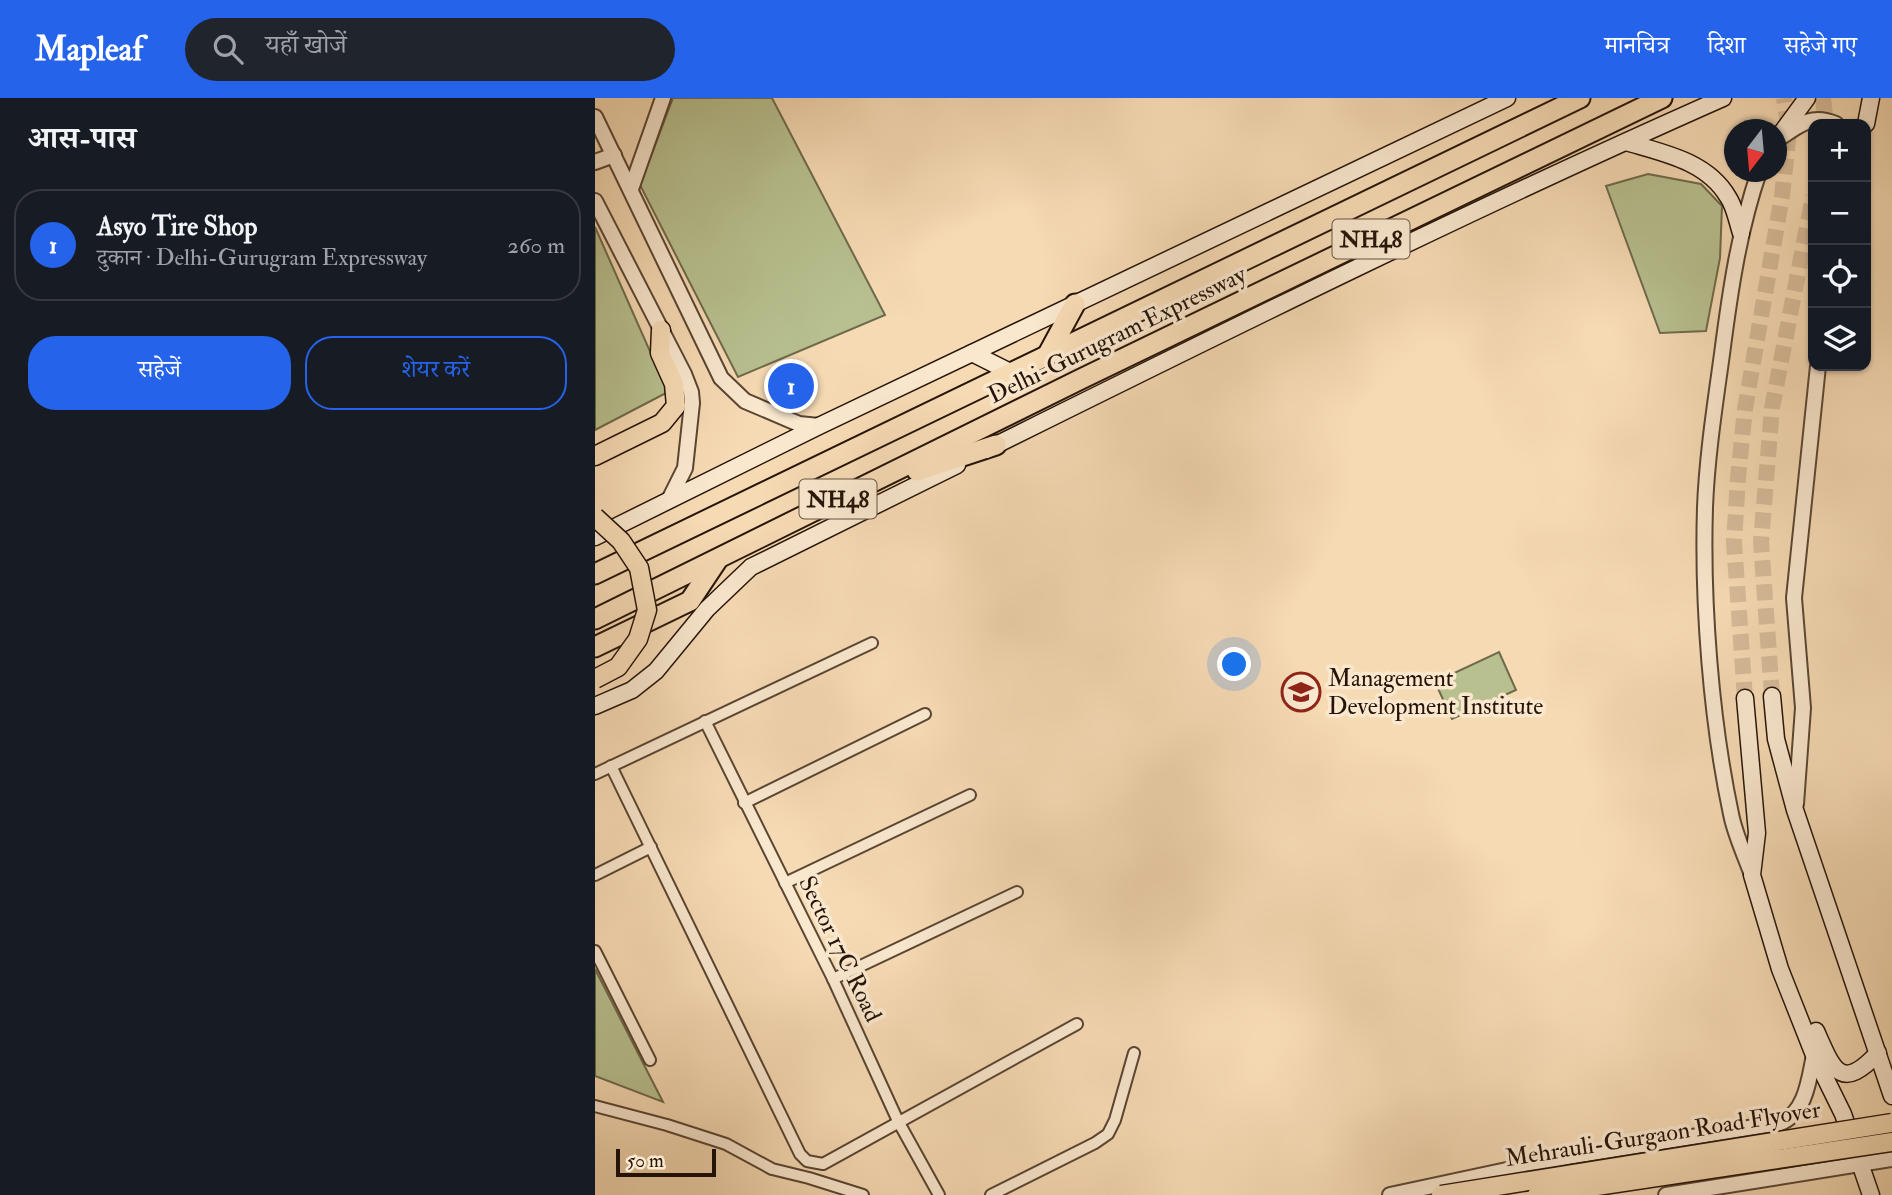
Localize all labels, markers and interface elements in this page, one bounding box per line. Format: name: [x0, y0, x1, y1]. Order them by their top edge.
search box: [185, 18, 675, 81]
text: Mapleaf: [35, 29, 143, 70]
text: यहाँ खोजें: [265, 29, 347, 61]
icon: search: [209, 30, 247, 68]
text: मानचित्र: [1604, 30, 1670, 61]
text: दिशा: [1708, 30, 1746, 61]
text: सहेजे गए: [1784, 30, 1857, 61]
north arrow: [1724, 119, 1787, 182]
map controls: [1808, 119, 1871, 371]
button: +: [1808, 119, 1871, 182]
text: आस-पास: [28, 120, 136, 157]
button: −: [1808, 182, 1871, 245]
text: Asyo Tire Shop: [97, 211, 257, 243]
road number: NH48: [1333, 220, 1409, 258]
text: 1: [49, 231, 57, 260]
text: 260 m: [507, 231, 565, 260]
text: दुकान · Delhi-Gurugram Expressway: [97, 243, 427, 272]
button: locate: [1808, 245, 1871, 308]
street label: Delhi-Gurugram Expressway: [983, 259, 1252, 411]
button: layers: [1808, 308, 1871, 371]
button: सहेजें: [28, 336, 291, 410]
button: शेयर करें: [305, 336, 567, 410]
pin: 1: [768, 360, 814, 412]
road number: NH48: [799, 480, 877, 518]
your location: [1217, 647, 1251, 681]
place label: Management Development Institute: [1328, 663, 1543, 722]
school or university icon: Management Development Institute: [1280, 671, 1322, 713]
street label: Sector 17C Road: [791, 871, 889, 1027]
street label: Mehrauli-Gurgaon Road Flyover: [1503, 1094, 1823, 1174]
scale bar: [616, 1146, 716, 1178]
text: 50 m: [627, 1149, 664, 1173]

